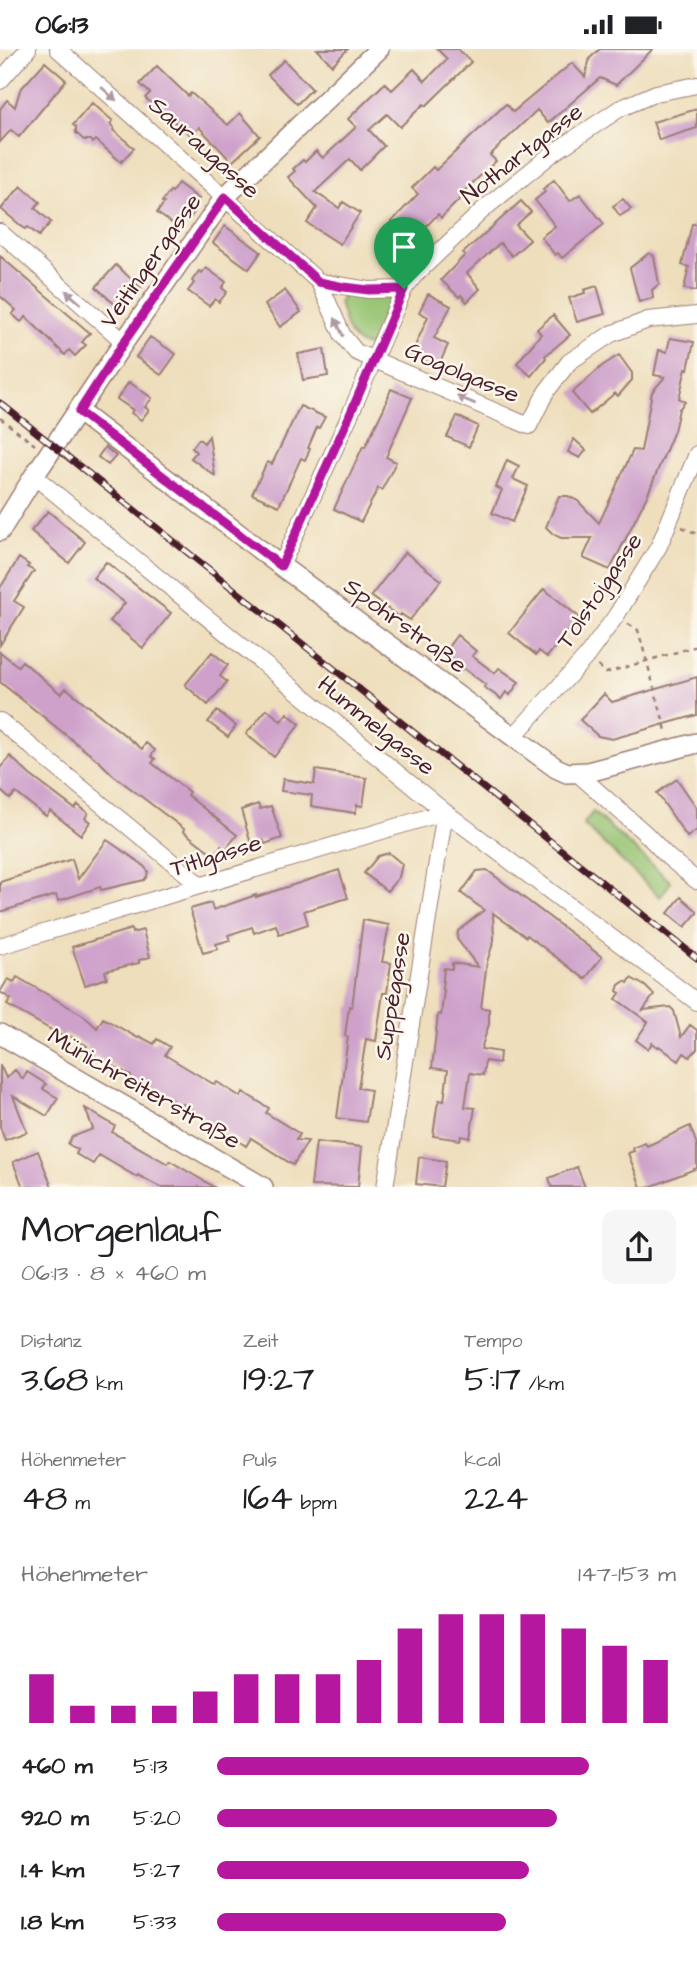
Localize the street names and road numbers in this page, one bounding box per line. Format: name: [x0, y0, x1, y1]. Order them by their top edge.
street label: Sauraugasse: [140, 89, 267, 208]
street label: Nothartgasse: [454, 95, 591, 213]
street label: Veitingergasse: [92, 187, 211, 336]
street label: Gogolgasse: [399, 334, 525, 413]
street label: Tolstojgasse: [549, 526, 652, 656]
street label: Spohrstraße: [336, 570, 474, 682]
street label: Hummelgasse: [309, 668, 442, 785]
street label: Titlgasse: [166, 826, 266, 887]
street label: Suppégasse: [366, 930, 421, 1063]
street label: Münichreiterstraße: [41, 1020, 247, 1158]

